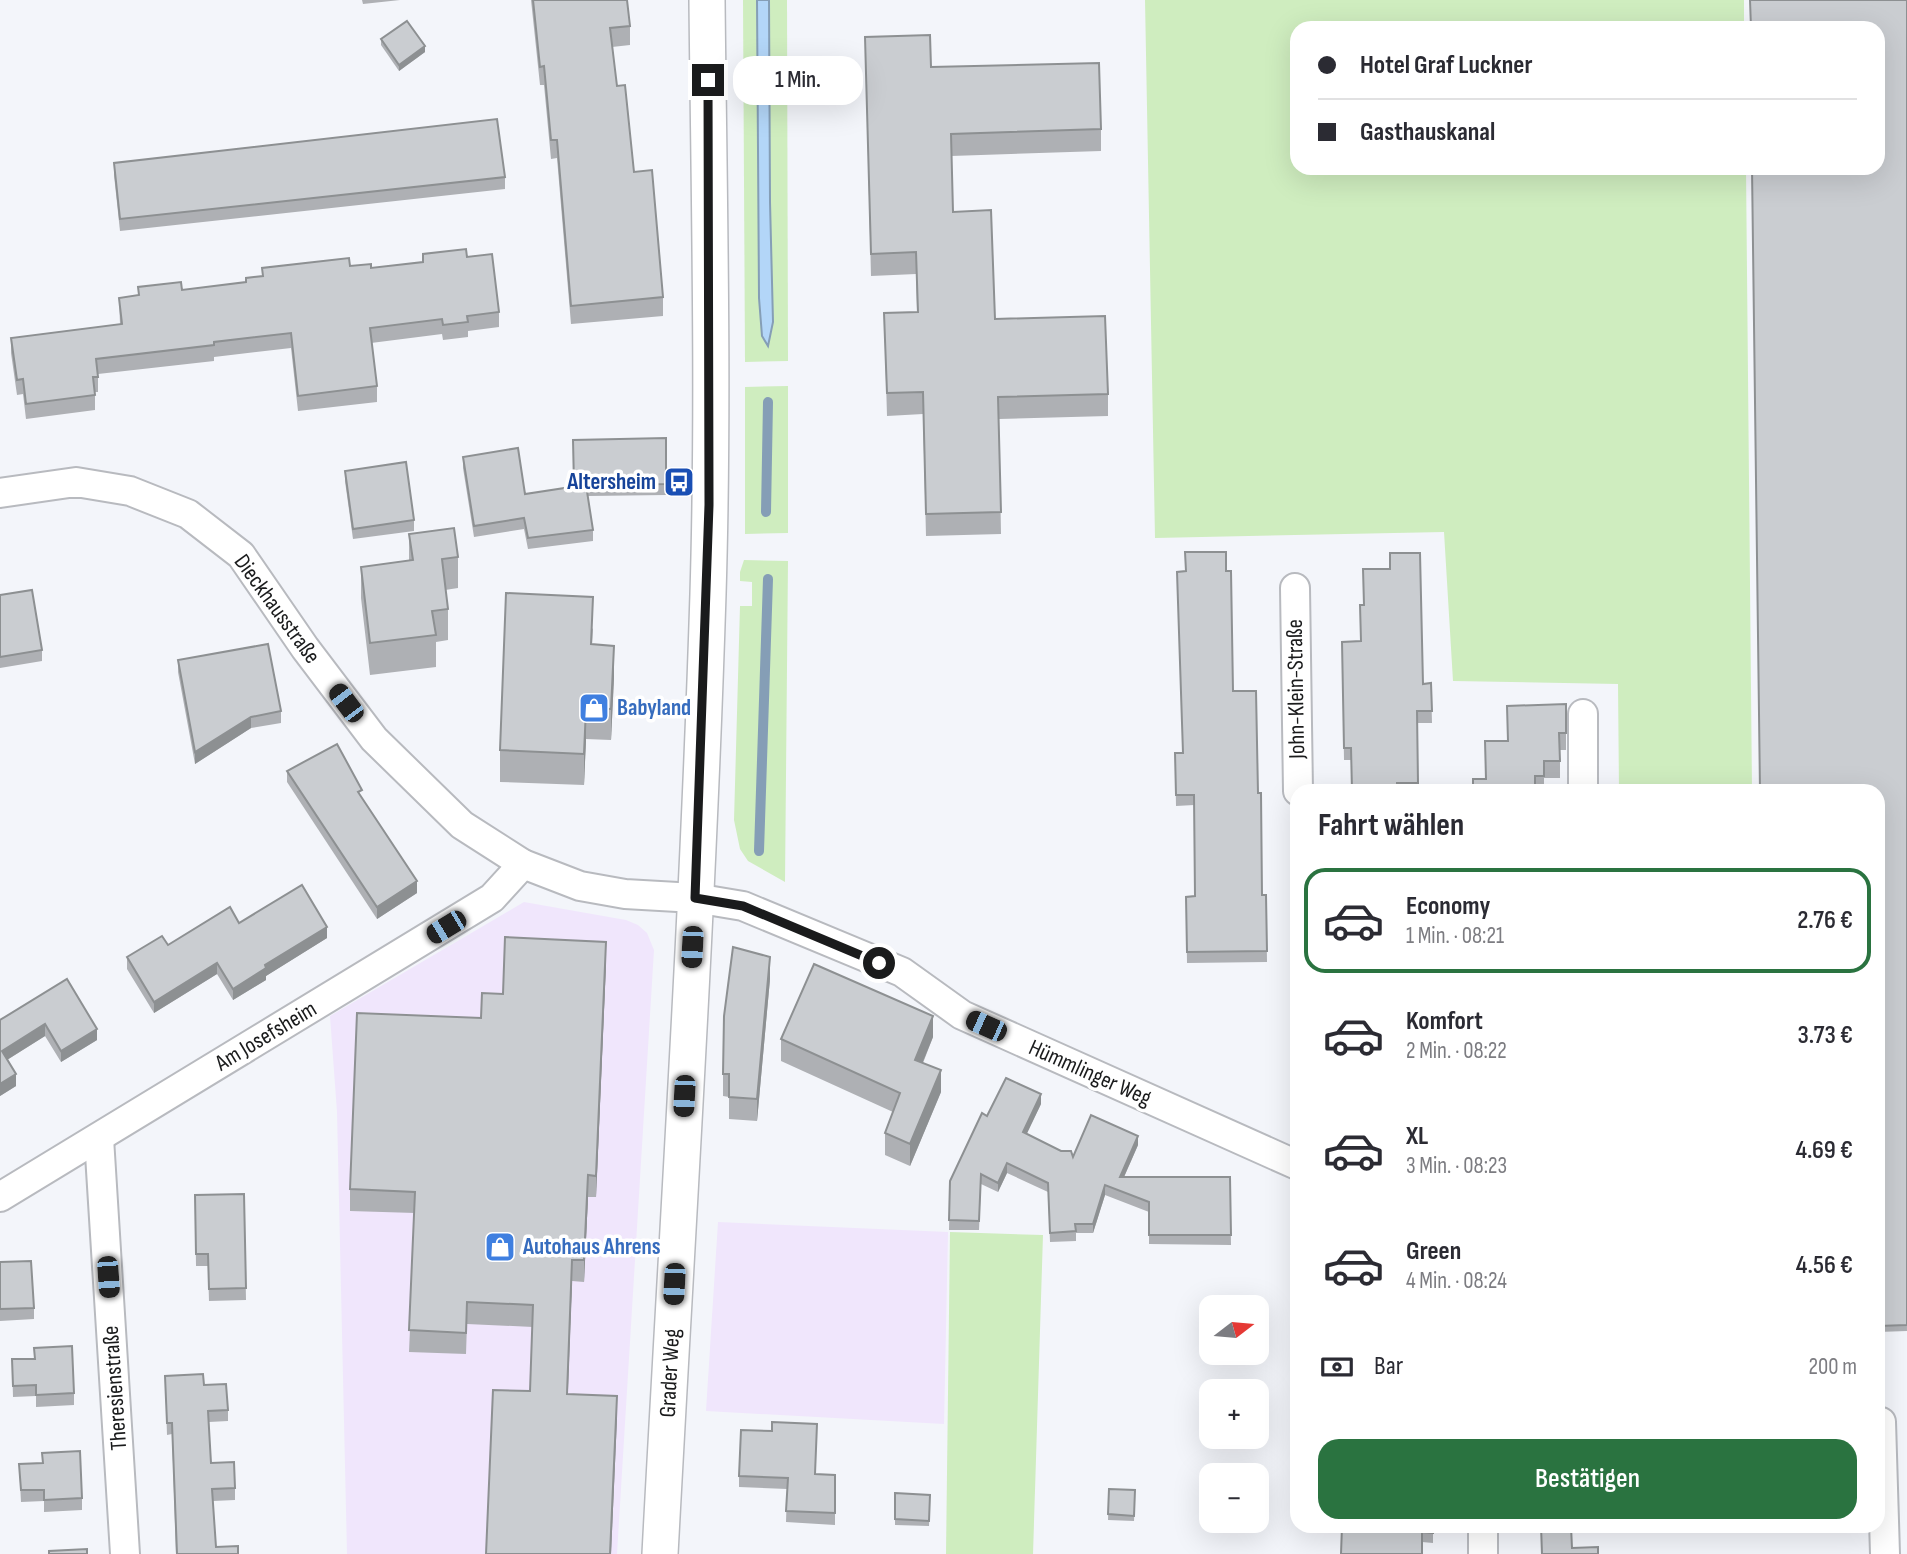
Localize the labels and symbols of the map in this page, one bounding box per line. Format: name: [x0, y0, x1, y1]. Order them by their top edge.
callout: 1 Min.: [732, 56, 862, 104]
route end: [692, 64, 724, 96]
bus stop icon: Altersheim: [662, 465, 696, 499]
place label: Altersheim: [566, 468, 656, 496]
street label: Dieckhausstraße: [228, 549, 326, 669]
street label: John-Klein-Straße: [1281, 619, 1311, 760]
car: [325, 680, 368, 726]
shop icon: Babyland: [577, 691, 611, 725]
place label: Babyland: [617, 694, 691, 722]
car: [423, 907, 470, 947]
car: [681, 925, 704, 969]
route start: [863, 947, 895, 979]
street label: Am Josefsheim: [209, 995, 322, 1078]
car: [963, 1008, 1010, 1044]
street label: Hümmlinger Weg: [1024, 1034, 1156, 1112]
car: [673, 1074, 696, 1118]
shop icon: Autohaus Ahrens: [483, 1230, 517, 1264]
place label: Autohaus Ahrens: [522, 1233, 661, 1261]
car: [97, 1255, 120, 1299]
car: [663, 1262, 686, 1306]
north arrow: [1199, 1295, 1269, 1365]
street label: Theresienstraße: [97, 1325, 133, 1451]
street label: Grader Weg: [654, 1328, 686, 1418]

